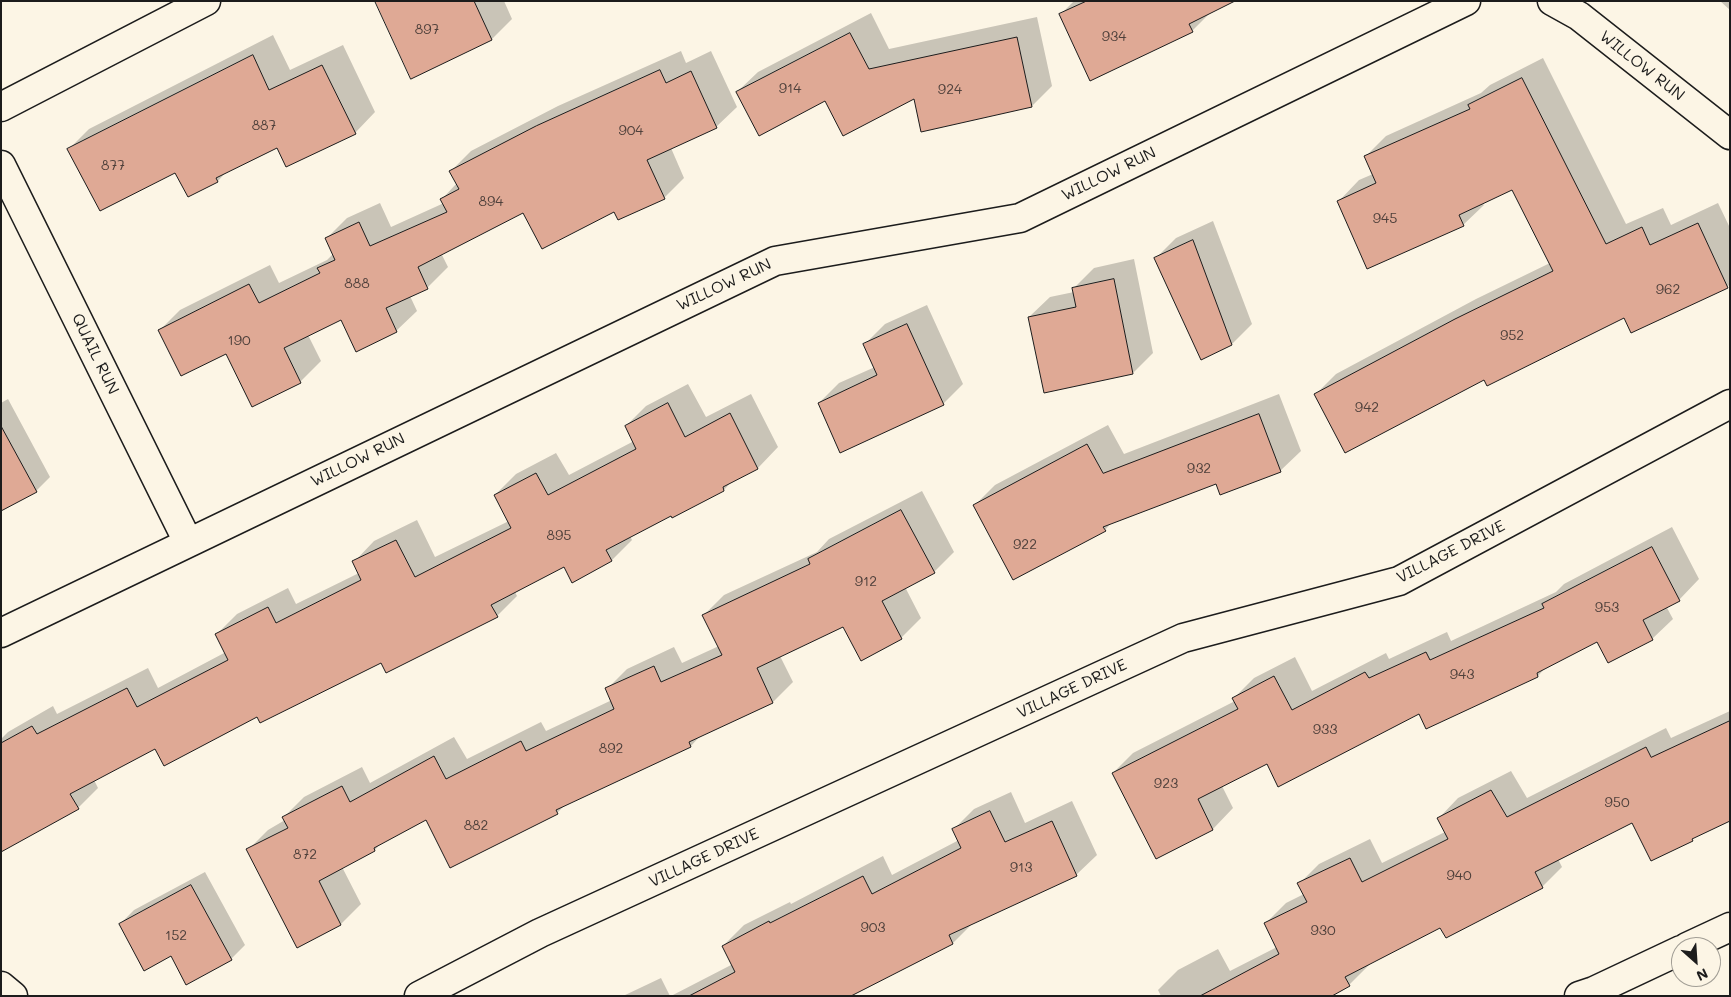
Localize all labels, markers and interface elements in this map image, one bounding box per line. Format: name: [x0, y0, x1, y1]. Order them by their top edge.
house number: 897: [415, 22, 439, 38]
street label: WILLOW RUN: [1596, 27, 1688, 105]
house number: 934: [1102, 29, 1126, 45]
house number: 914: [779, 81, 801, 97]
house number: 924: [938, 82, 962, 98]
house number: 887: [252, 118, 276, 134]
house number: 904: [618, 123, 644, 139]
street label: WILLOW RUN: [1059, 143, 1159, 205]
house number: 877: [101, 158, 125, 174]
house number: 894: [479, 194, 503, 210]
house number: 945: [1373, 211, 1397, 227]
street label: WILLOW RUN: [674, 255, 774, 315]
house number: 888: [344, 276, 370, 292]
house number: 962: [1656, 282, 1680, 298]
street label: QUAIL RUN: [67, 310, 123, 398]
house number: 952: [1500, 328, 1524, 344]
house number: 190: [227, 333, 251, 349]
house number: 942: [1355, 400, 1379, 416]
street label: WILLOW RUN: [308, 429, 408, 491]
house number: 932: [1187, 461, 1211, 477]
street label: VILLAGE DRIVE: [1394, 516, 1508, 588]
house number: 895: [547, 528, 571, 544]
house number: 922: [1013, 537, 1037, 553]
house number: 912: [855, 574, 877, 590]
house number: 953: [1595, 600, 1619, 616]
street label: VILLAGE DRIVE: [1014, 655, 1130, 723]
house number: 943: [1450, 667, 1474, 683]
house number: 933: [1313, 722, 1337, 738]
house number: 892: [599, 741, 623, 757]
house number: 923: [1154, 776, 1178, 792]
house number: 950: [1604, 795, 1630, 811]
house number: 882: [464, 818, 488, 834]
street label: VILLAGE DRIVE: [646, 824, 762, 892]
house number: 872: [293, 847, 317, 863]
house number: 913: [1010, 860, 1032, 876]
house number: 940: [1446, 868, 1472, 884]
house number: 903: [860, 920, 886, 936]
house number: 930: [1310, 923, 1336, 939]
house number: 152: [165, 928, 187, 944]
north arrow: [1671, 937, 1721, 987]
text: N: [1693, 964, 1711, 986]

